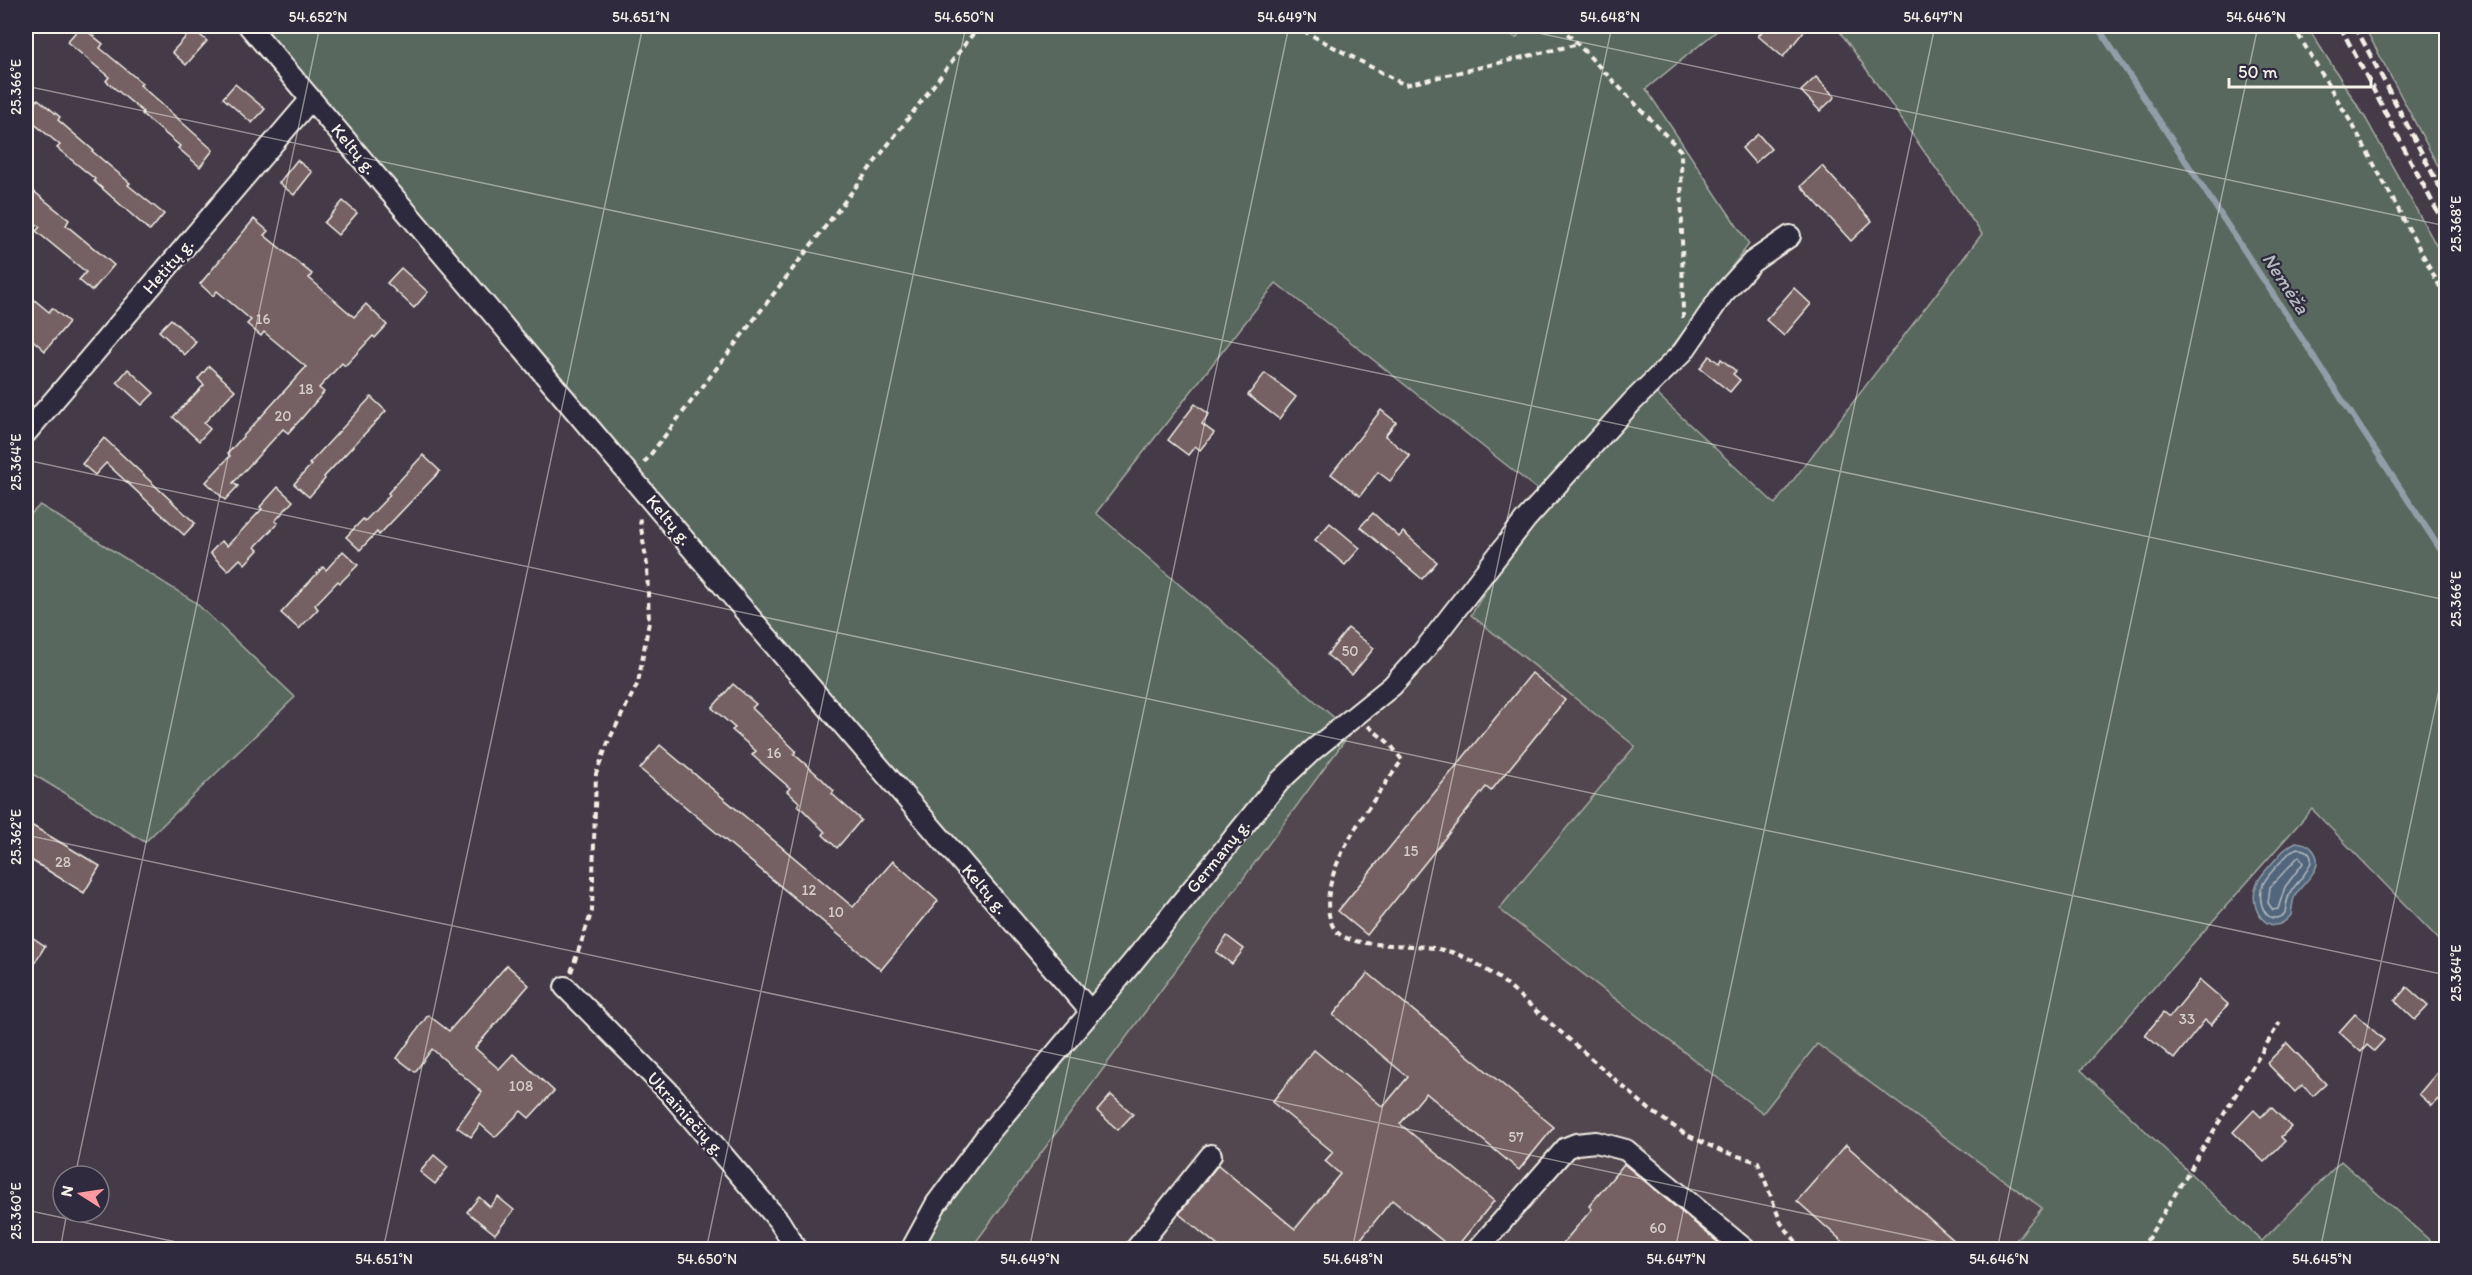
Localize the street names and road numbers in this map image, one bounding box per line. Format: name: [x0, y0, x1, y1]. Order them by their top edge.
street label: Keltų g.: [326, 119, 382, 179]
street label: Hetitų g.: [138, 234, 198, 298]
street label: Keltų g.: [641, 490, 697, 550]
street label: Germanų g.: [1181, 814, 1255, 898]
street label: Keltų g.: [957, 859, 1013, 919]
street label: Ukrainiečių g.: [642, 1067, 730, 1161]

